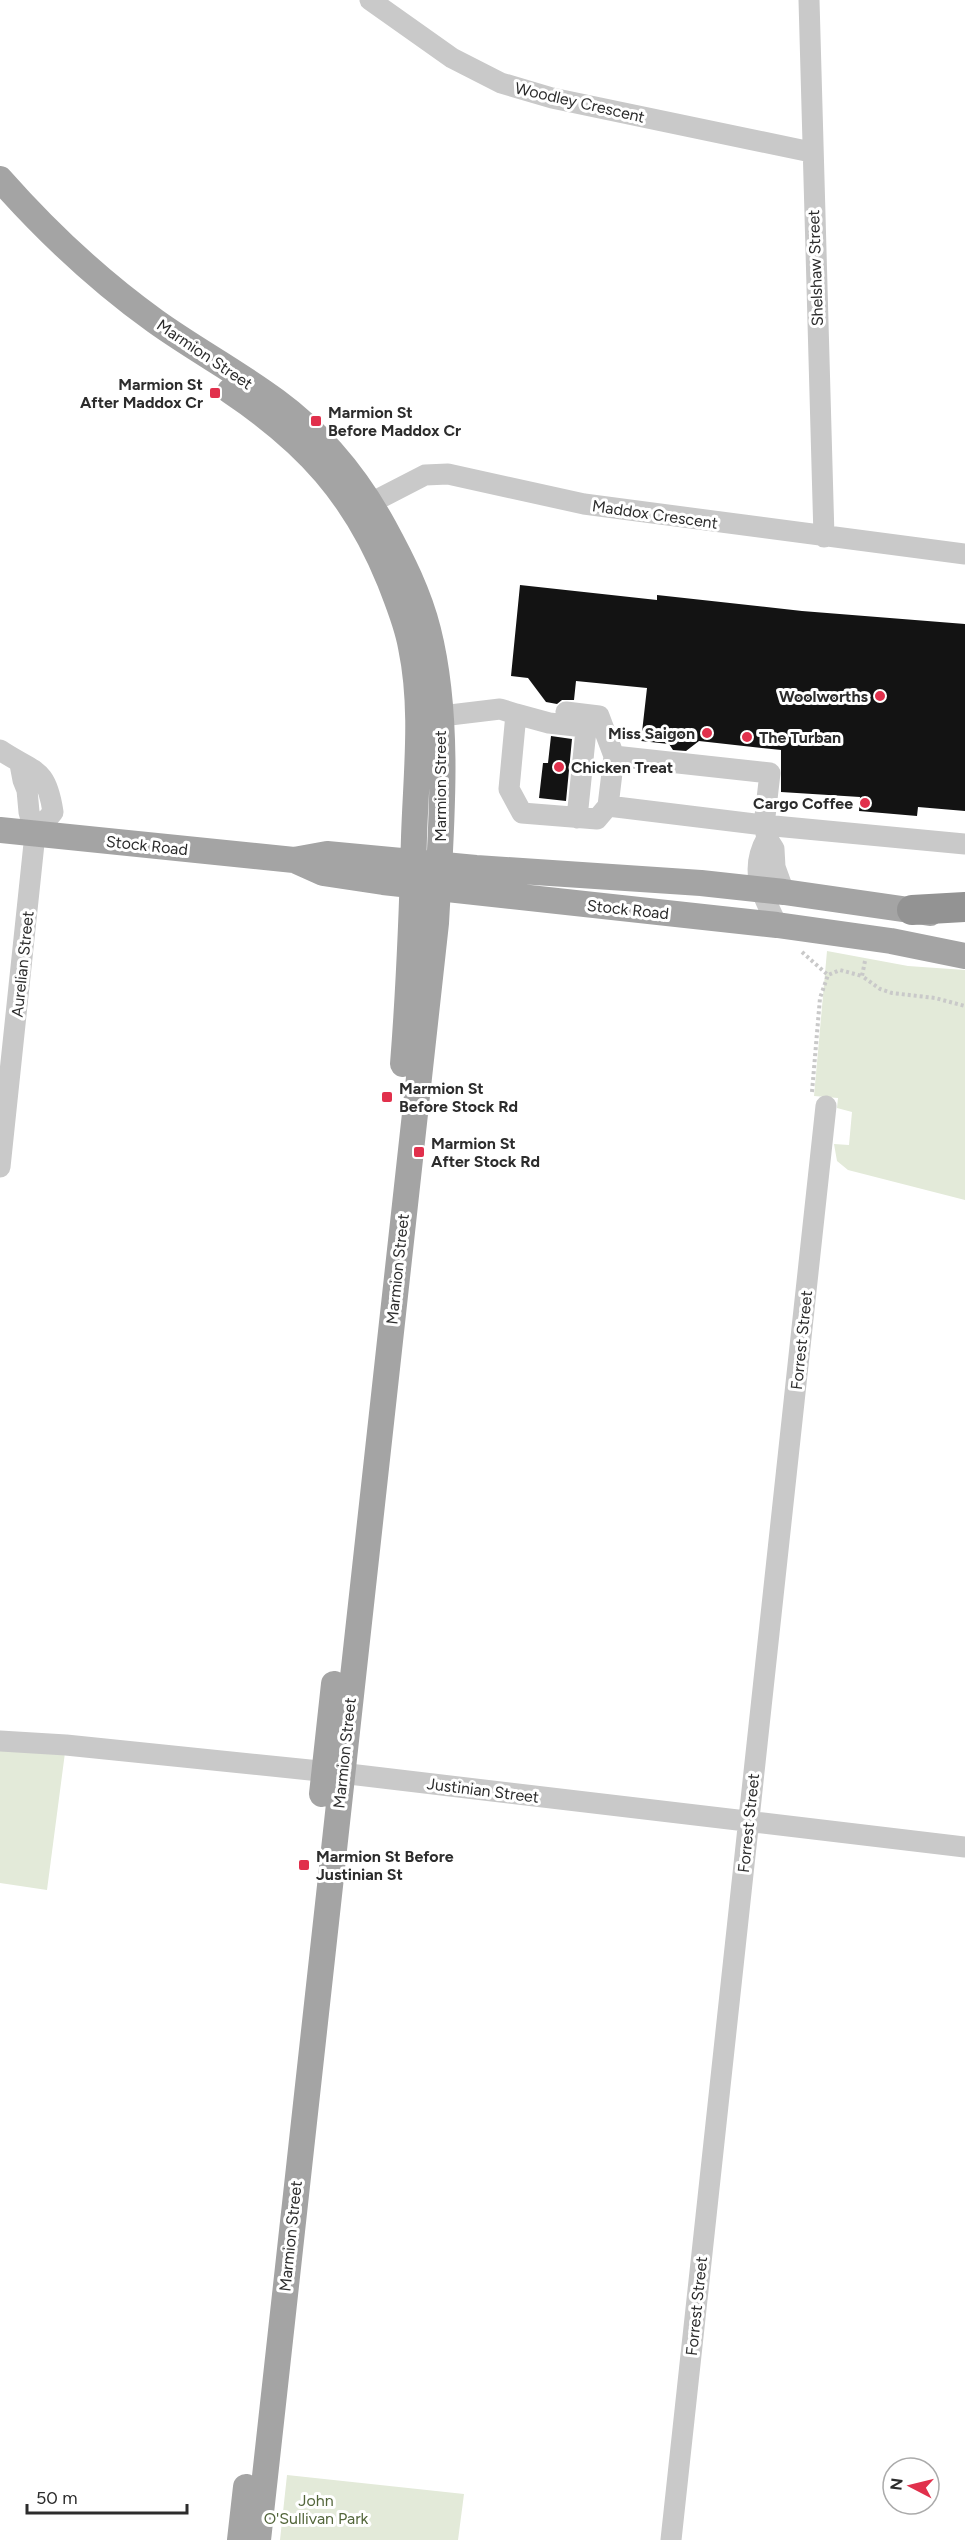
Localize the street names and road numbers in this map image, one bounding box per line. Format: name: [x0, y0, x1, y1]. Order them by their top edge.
street label: Woodley Crescent: [513, 78, 647, 127]
street label: Shelshaw Street: [804, 209, 827, 327]
street label: Marmion Street: [153, 315, 256, 393]
street label: Maddox Crescent: [591, 496, 719, 533]
street label: Marmion Street: [431, 730, 450, 842]
street label: Stock Road: [105, 832, 189, 859]
street label: Stock Road: [586, 896, 670, 923]
street label: Aurelian Street: [7, 910, 38, 1018]
street label: Marmion Street: [382, 1213, 413, 1325]
street label: Forrest Street: [787, 1289, 816, 1391]
street label: Marmion Street: [329, 1697, 360, 1809]
street label: Forrest Street: [734, 1772, 763, 1874]
street label: Justinian Street: [426, 1774, 540, 1807]
street label: Marmion Street: [275, 2180, 306, 2292]
street label: Forrest Street: [682, 2255, 711, 2357]

